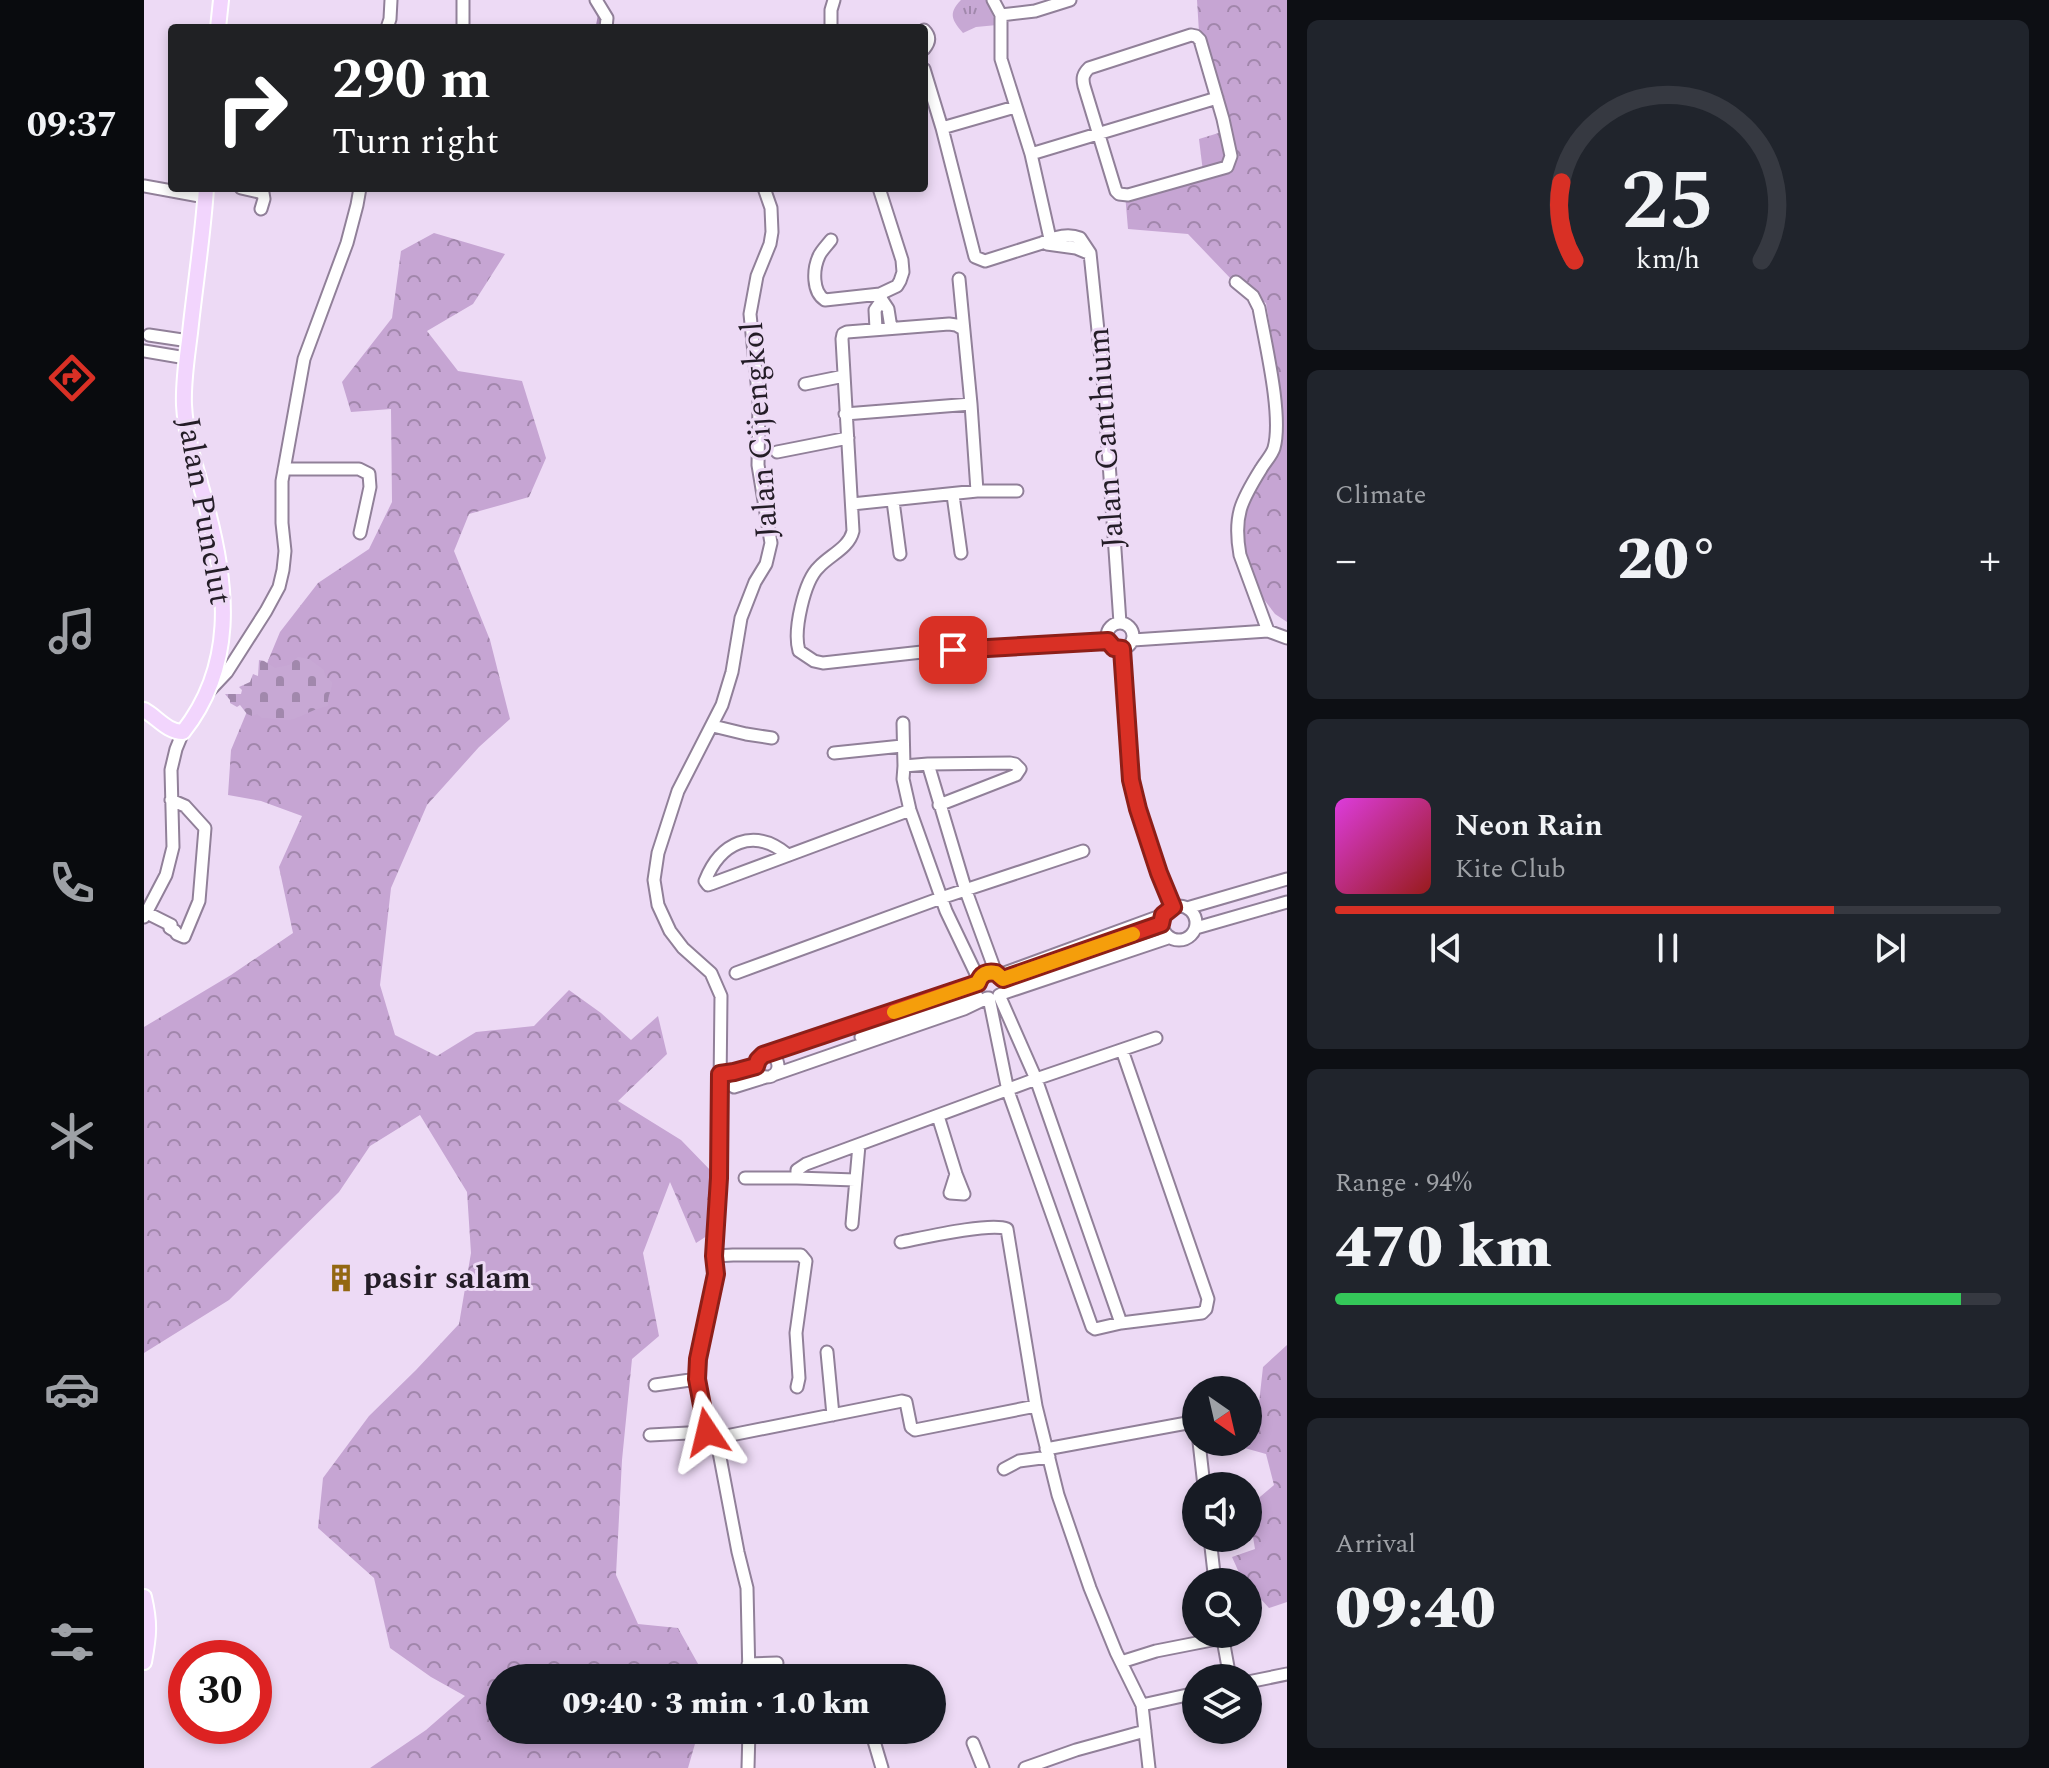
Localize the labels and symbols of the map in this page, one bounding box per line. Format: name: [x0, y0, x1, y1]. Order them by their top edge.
street label: Jalan Cijengkol: [728, 320, 792, 540]
street label: Jalan Canthium: [1074, 326, 1138, 550]
street label: Jalan Punclut: [163, 413, 245, 609]
pin: [919, 616, 987, 684]
place label: pasir salam: [363, 1254, 531, 1303]
building icon: pasir salam: [326, 1263, 356, 1293]
north arrow: [1182, 1376, 1262, 1456]
position arrow: [665, 1390, 749, 1474]
speed limit sign: 30: [168, 1640, 272, 1744]

